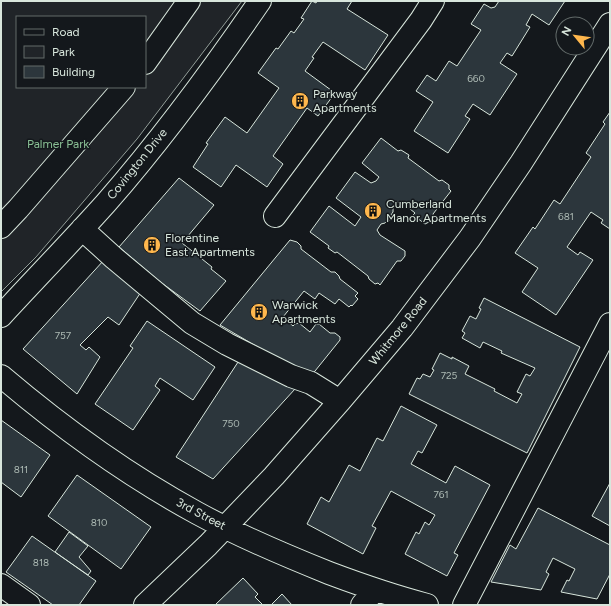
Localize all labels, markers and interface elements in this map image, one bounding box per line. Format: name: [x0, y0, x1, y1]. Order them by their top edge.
legend: [16, 16, 146, 88]
north arrow: [555, 16, 595, 56]
text: Road: [52, 25, 80, 39]
text: N: [559, 25, 574, 38]
text: Park: [52, 45, 75, 59]
text: Building: [52, 65, 95, 79]
house number: 660: [467, 72, 485, 85]
place label: Parkway Apartments: [313, 87, 377, 115]
building icon: Parkway Apartments: [290, 91, 310, 111]
street label: Covington Drive: [104, 125, 170, 202]
park label: Palmer Park: [27, 137, 89, 151]
place label: Cumberland Manor Apartments: [386, 197, 487, 225]
building icon: Cumberland Manor Apartments: [363, 201, 383, 221]
house number: 681: [558, 210, 574, 223]
place label: Florentine East Apartments: [165, 231, 255, 259]
building icon: Florentine East Apartments: [142, 235, 162, 255]
street label: Whitmore Road: [366, 294, 430, 368]
place label: Warwick Apartments: [272, 298, 336, 326]
building icon: Warwick Apartments: [249, 302, 269, 322]
house number: 757: [55, 329, 72, 342]
house number: 725: [441, 369, 458, 382]
house number: 750: [222, 417, 240, 430]
house number: 811: [14, 463, 28, 476]
house number: 761: [433, 488, 449, 501]
street label: 3rd Street: [174, 495, 229, 533]
house number: 810: [91, 516, 107, 529]
house number: 818: [33, 556, 49, 569]

